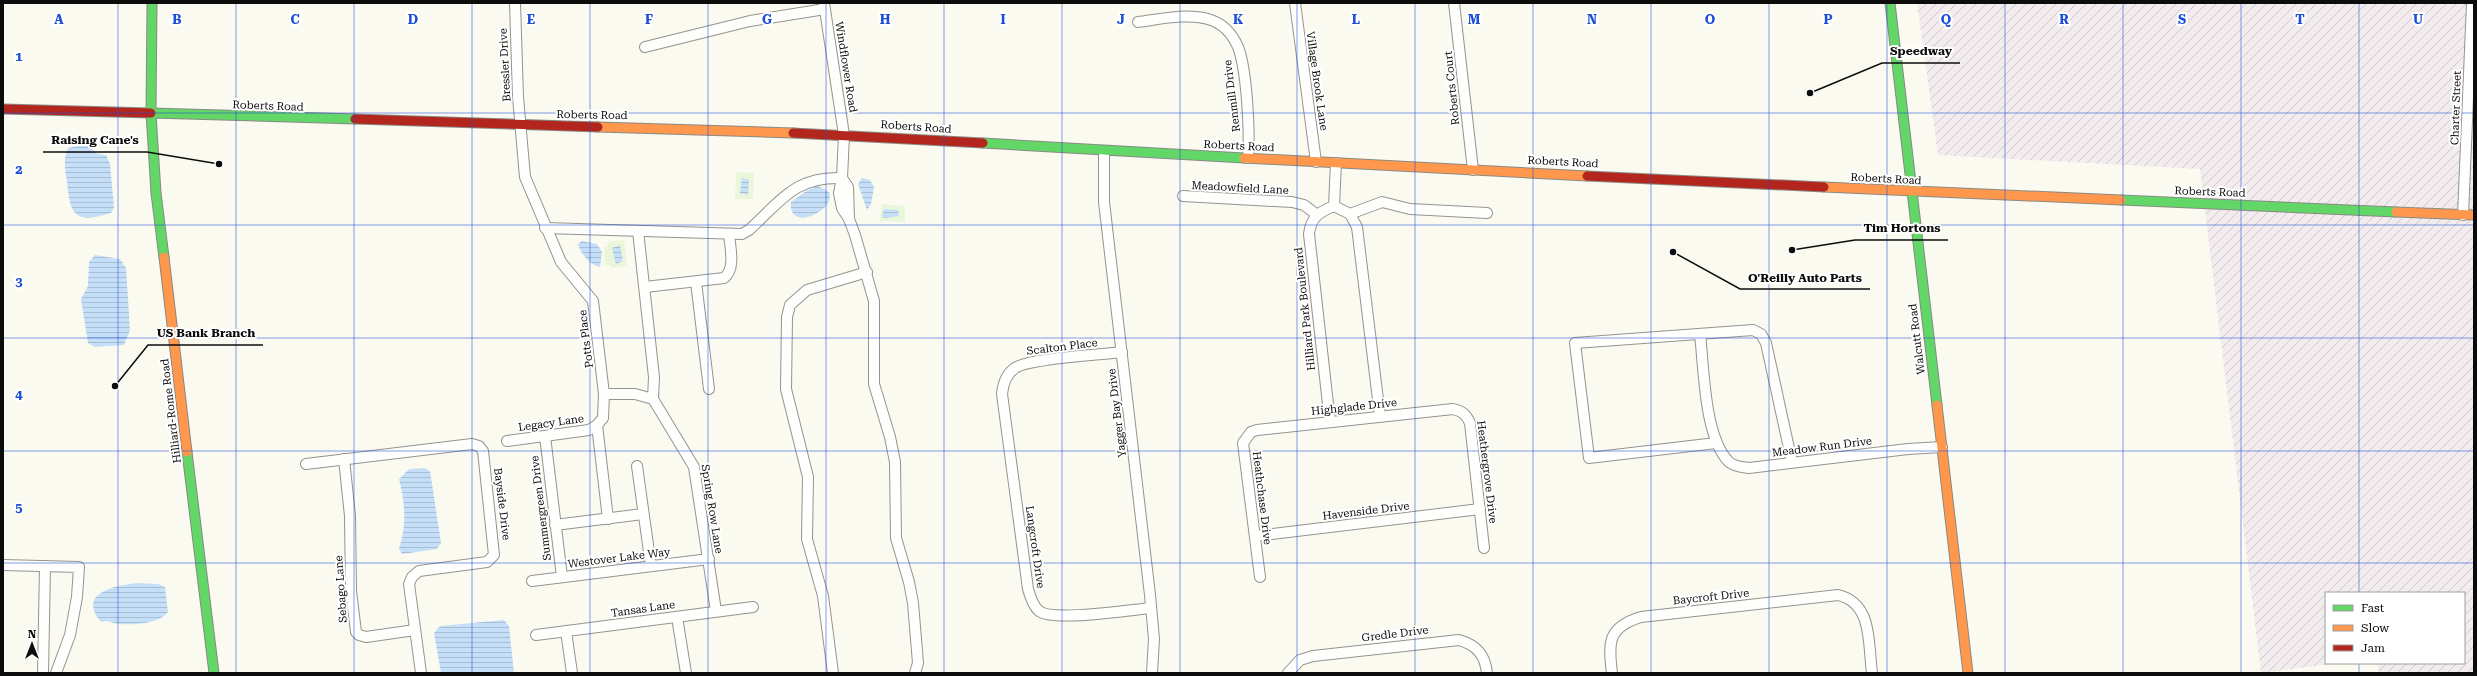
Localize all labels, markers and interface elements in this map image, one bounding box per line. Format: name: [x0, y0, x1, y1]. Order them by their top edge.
text: A: [54, 12, 64, 27]
text: B: [172, 12, 182, 27]
text: C: [290, 12, 300, 27]
text: D: [408, 12, 418, 27]
text: E: [527, 12, 535, 27]
text: F: [645, 12, 653, 27]
text: G: [762, 12, 772, 27]
text: H: [880, 12, 891, 27]
text: I: [1000, 12, 1006, 27]
text: J: [1117, 12, 1125, 27]
text: K: [1233, 12, 1244, 27]
text: L: [1352, 12, 1360, 27]
text: M: [1468, 12, 1481, 27]
text: N: [1587, 12, 1597, 27]
text: O: [1705, 12, 1716, 27]
text: P: [1824, 12, 1833, 27]
text: Q: [1941, 12, 1952, 27]
text: R: [2059, 12, 2069, 27]
text: S: [2178, 12, 2186, 27]
text: T: [2295, 12, 2305, 27]
text: U: [2413, 12, 2423, 27]
street label: Windflower Road: [832, 21, 860, 113]
street label: Bressler Drive: [497, 28, 513, 102]
street label: Village Brook Lane: [1304, 31, 1330, 131]
callout: Speedway: [1882, 39, 1960, 63]
text: Speedway: [1890, 44, 1953, 58]
text: 1: [15, 49, 23, 64]
street label: Roberts Court: [1442, 50, 1462, 126]
street label: Renmill Drive: [1221, 59, 1243, 133]
street label: Charter Street: [2448, 71, 2464, 145]
street label: Roberts Road: [232, 98, 304, 114]
street label: Roberts Road: [556, 108, 628, 122]
street label: Roberts Road: [880, 118, 952, 136]
callout: Raising Cane's: [43, 128, 147, 152]
text: Raising Cane's: [51, 133, 139, 147]
street label: Roberts Road: [1203, 138, 1275, 154]
street label: Roberts Road: [1527, 154, 1599, 170]
text: 2: [15, 162, 23, 177]
street label: Roberts Road: [1850, 171, 1922, 187]
street label: Meadowfield Lane: [1191, 179, 1289, 197]
street label: Roberts Road: [2174, 184, 2246, 200]
callout: Tim Hortons: [1855, 216, 1948, 240]
text: Tim Hortons: [1863, 221, 1941, 235]
street label: Hilliard Park Boulevard: [1292, 247, 1318, 371]
callout: O'Reilly Auto Parts: [1740, 265, 1870, 289]
text: O'Reilly Auto Parts: [1748, 271, 1862, 285]
text: 3: [15, 274, 23, 289]
street label: Walcutt Road: [1906, 303, 1928, 375]
street label: Potts Place: [576, 309, 596, 369]
callout: US Bank Branch: [148, 321, 263, 345]
text: US Bank Branch: [157, 326, 255, 340]
street label: Scalton Place: [1026, 336, 1098, 358]
street label: Hilliard-Rome Road: [158, 358, 184, 464]
street label: Yagger Bay Drive: [1105, 368, 1129, 458]
text: 4: [15, 387, 23, 402]
street label: Highglade Drive: [1310, 396, 1398, 418]
street label: Legacy Lane: [517, 412, 585, 434]
street label: Heathergrove Drive: [1474, 420, 1500, 524]
street label: Meadow Run Drive: [1771, 434, 1873, 460]
street label: Heathchase Drive: [1250, 451, 1274, 545]
street label: Summergreen Drive: [528, 455, 554, 561]
street label: Spring Row Lane: [699, 463, 725, 555]
street label: Bayside Drive: [491, 467, 513, 541]
street label: Havenside Drive: [1322, 499, 1410, 523]
text: 5: [15, 500, 23, 515]
street label: Langcroft Drive: [1023, 505, 1047, 589]
street label: Westover Lake Way: [567, 545, 672, 571]
street label: Sebago Lane: [332, 555, 350, 623]
street label: Baycroft Drive: [1672, 587, 1750, 607]
legend: [2325, 592, 2465, 664]
street label: Tansas Lane: [610, 598, 676, 620]
text: Fast: [2361, 601, 2385, 615]
text: Slow: [2361, 621, 2389, 635]
street label: Gredle Drive: [1361, 623, 1429, 645]
north arrow: [12, 624, 52, 664]
text: N: [28, 628, 37, 641]
text: Jam: [2361, 641, 2385, 655]

